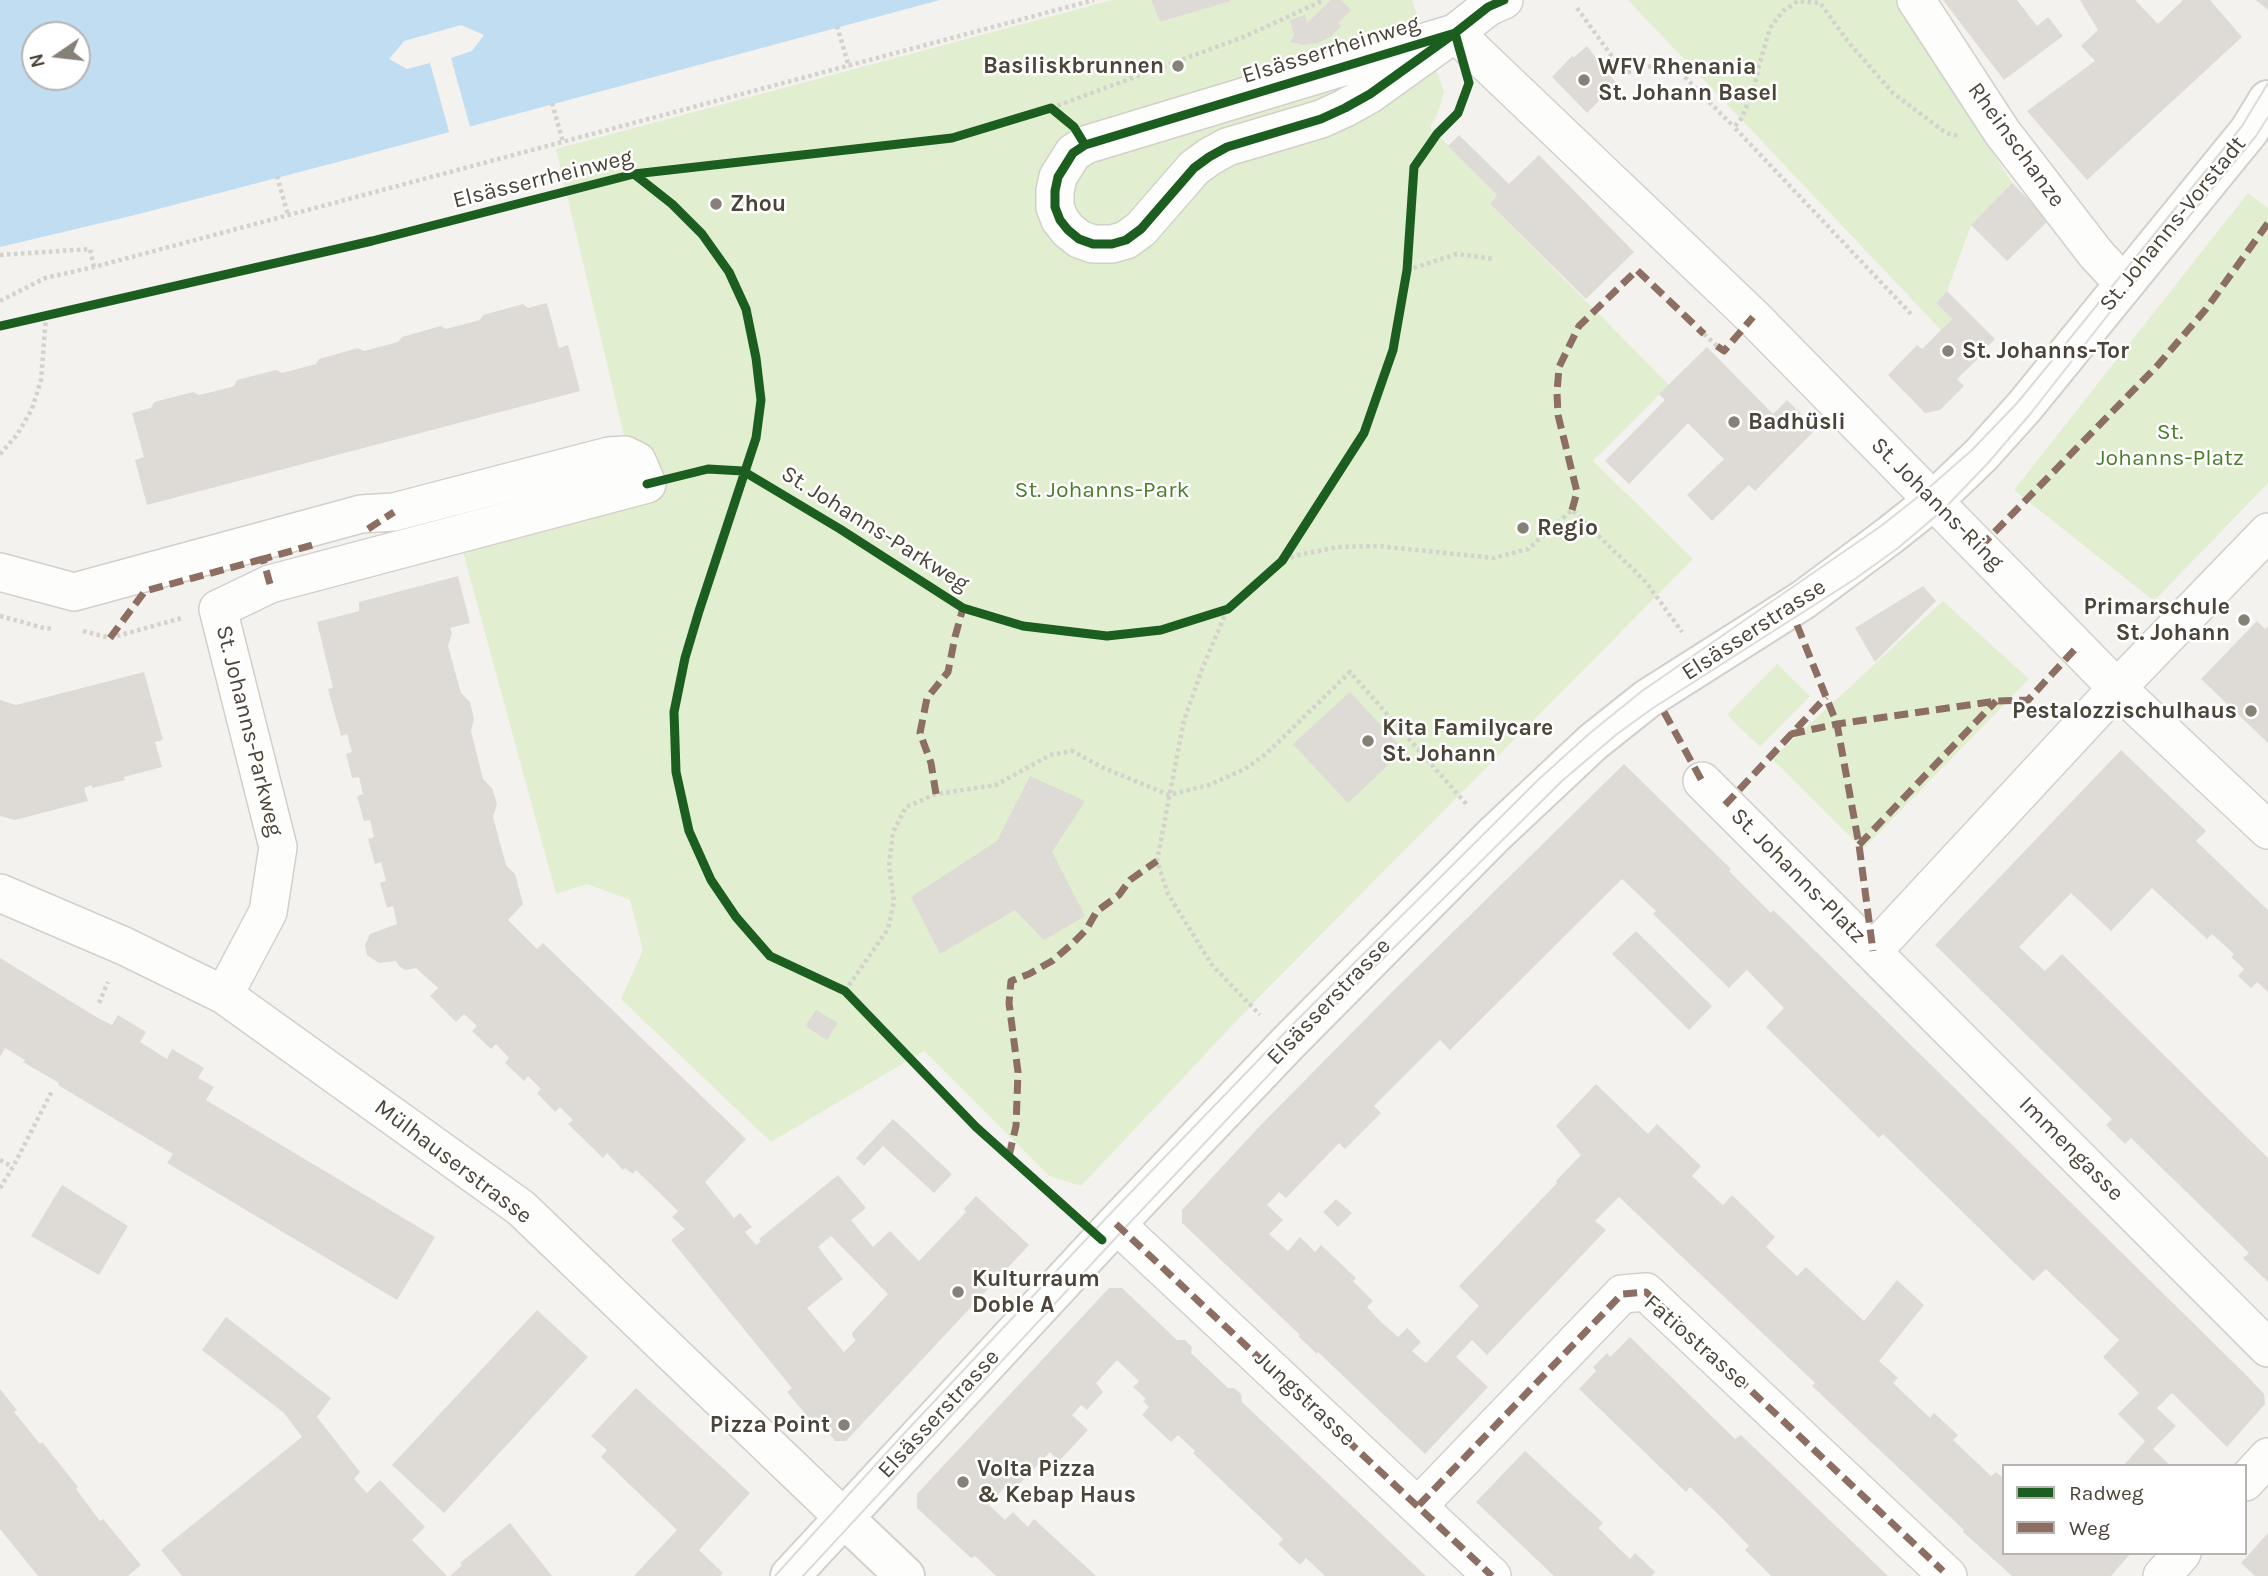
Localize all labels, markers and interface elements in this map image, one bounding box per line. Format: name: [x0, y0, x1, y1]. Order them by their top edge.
street label: Elsässerrheinweg: [1239, 10, 1423, 90]
north arrow: [21, 21, 91, 91]
text: N: [25, 51, 50, 70]
place label: Basiliskbrunnen: [983, 52, 1164, 80]
place label: WFV Rhenania St. Johann Basel: [1598, 53, 1778, 107]
marker: Basiliskbrunnen: [1170, 58, 1186, 74]
marker: WFV Rhenania St. Johann Basel: [1576, 72, 1592, 88]
street label: Rheinschanze: [1961, 77, 2071, 213]
street label: St. Johanns-Vorstadt: [2094, 131, 2252, 317]
street label: Elsässerrheinweg: [450, 143, 636, 215]
place label: Zhou: [730, 190, 786, 218]
marker: Zhou: [708, 196, 724, 212]
place label: St. Johanns-Tor: [1962, 337, 2129, 365]
marker: St. Johanns-Tor: [1940, 343, 1956, 359]
place label: Badhüsli: [1748, 408, 1846, 436]
marker: Badhüsli: [1726, 414, 1742, 430]
park label: St. Johanns-Platz: [2096, 418, 2244, 472]
street label: St. Johanns-Ring: [1865, 432, 2009, 576]
street label: St. Johanns-Parkweg: [776, 460, 974, 598]
park label: St. Johanns-Park: [1014, 476, 1190, 504]
place label: Regio: [1537, 514, 1598, 542]
marker: Regio: [1515, 520, 1531, 536]
street label: Elsässerstrasse: [1677, 573, 1831, 687]
place label: Primarschule St. Johann: [2084, 593, 2230, 647]
marker: Primarschule St. Johann: [2236, 612, 2252, 628]
street label: St. Johanns-Parkweg: [209, 623, 289, 839]
place label: Pestalozzischulhaus: [2012, 697, 2237, 725]
marker: Pestalozzischulhaus: [2243, 703, 2259, 719]
place label: Kita Familycare St. Johann: [1382, 714, 1553, 768]
marker: Kita Familycare St. Johann: [1360, 733, 1376, 749]
street label: St. Johanns-Platz: [1725, 803, 1871, 949]
street label: Elsässerstrasse: [1261, 933, 1397, 1071]
street label: Immengasse: [2013, 1091, 2129, 1207]
street label: Mülhauserstrasse: [369, 1094, 537, 1230]
place label: Kulturraum Doble A: [972, 1265, 1100, 1319]
marker: Kulturraum Doble A: [950, 1284, 966, 1300]
street label: Fatiostrasse: [1638, 1289, 1754, 1395]
street label: Elsässerstrasse: [872, 1344, 1006, 1484]
street label: Jungstrasse: [1249, 1345, 1361, 1453]
place label: Pizza Point: [710, 1411, 830, 1439]
marker: Pizza Point: [836, 1417, 852, 1433]
place label: Volta Pizza & Kebap Haus: [977, 1455, 1136, 1509]
legend: [2002, 1464, 2247, 1555]
marker: Volta Pizza & Kebap Haus: [955, 1474, 971, 1490]
text: Radweg: [2069, 1481, 2144, 1505]
text: Weg: [2069, 1516, 2110, 1540]

